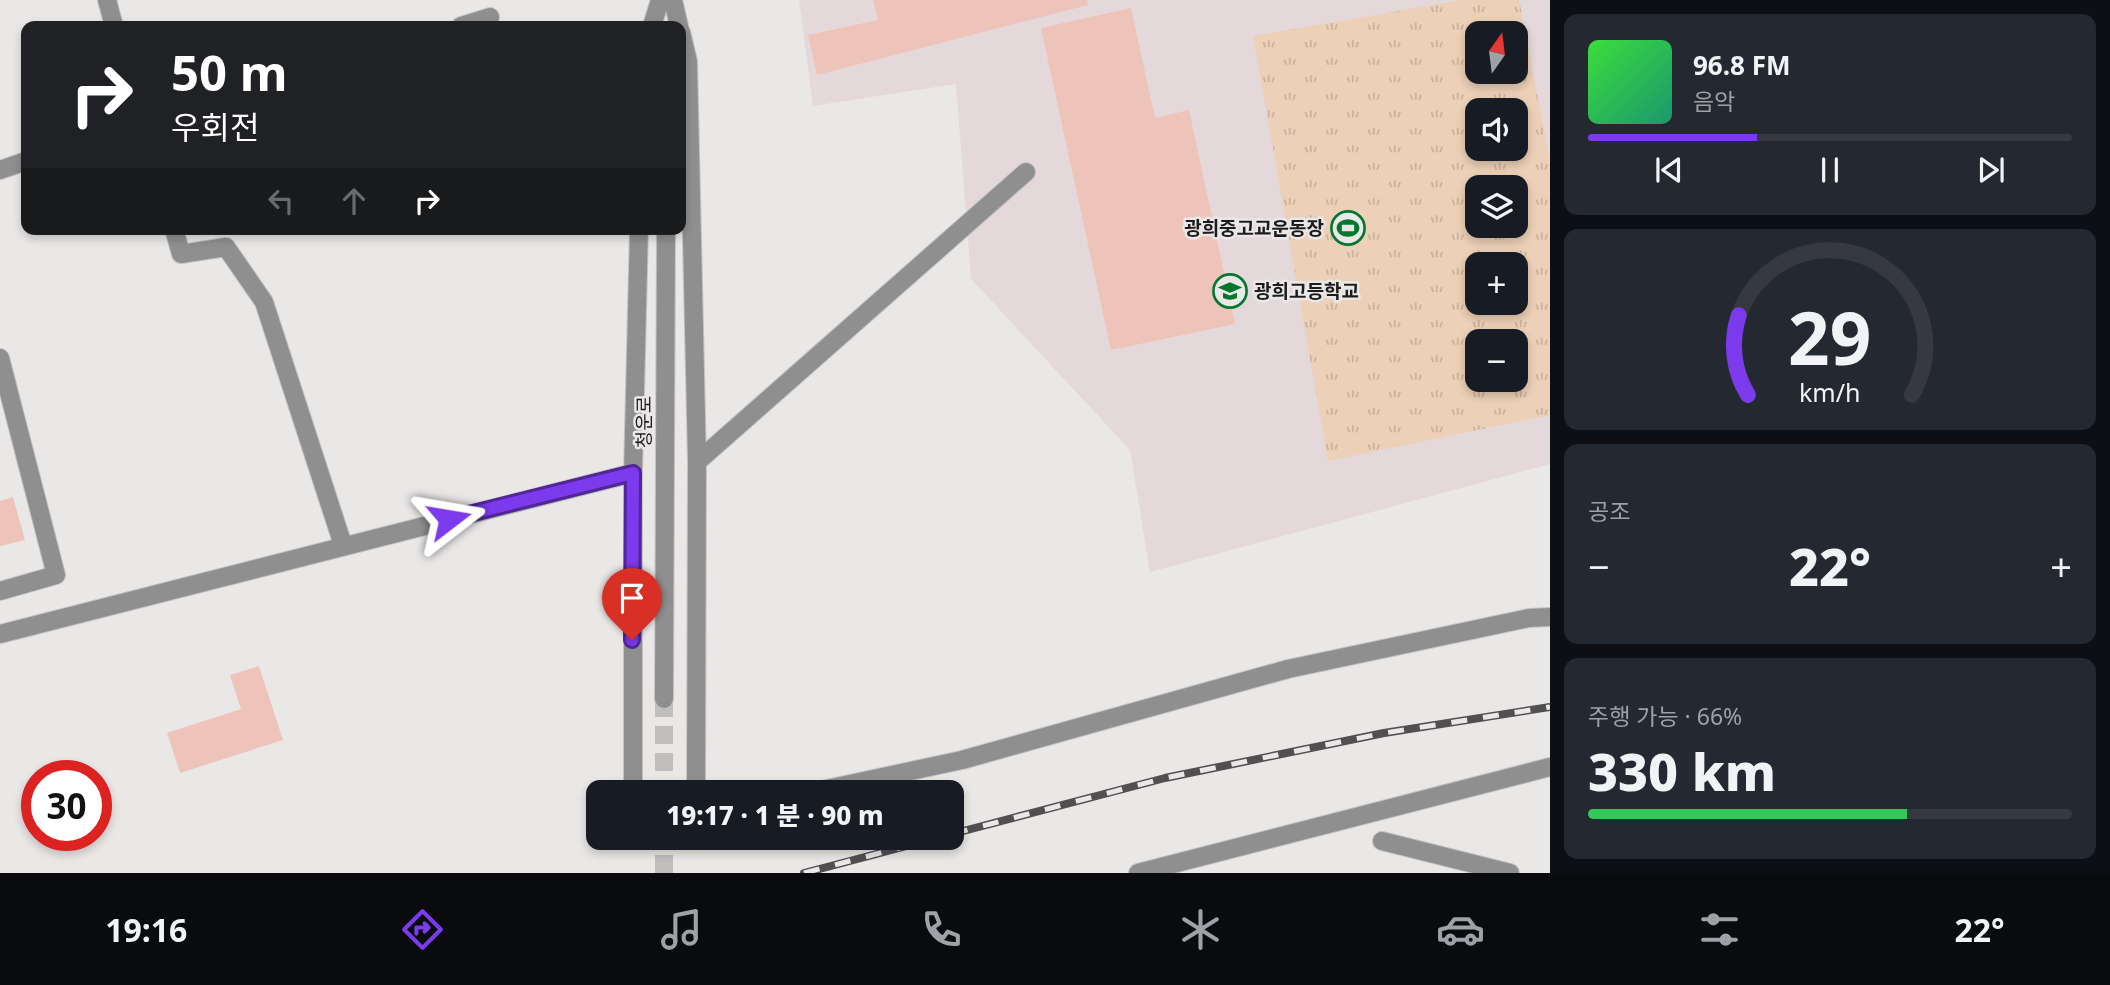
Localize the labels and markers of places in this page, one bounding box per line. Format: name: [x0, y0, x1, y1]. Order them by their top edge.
sports icon: 광희중고교운동장: [1329, 209, 1367, 247]
place label: 광희중고교운동장: [1184, 215, 1324, 241]
school or university icon: 광희고등학교: [1211, 272, 1249, 310]
place label: 광희고등학교: [1254, 278, 1359, 304]
pin: [602, 568, 662, 640]

